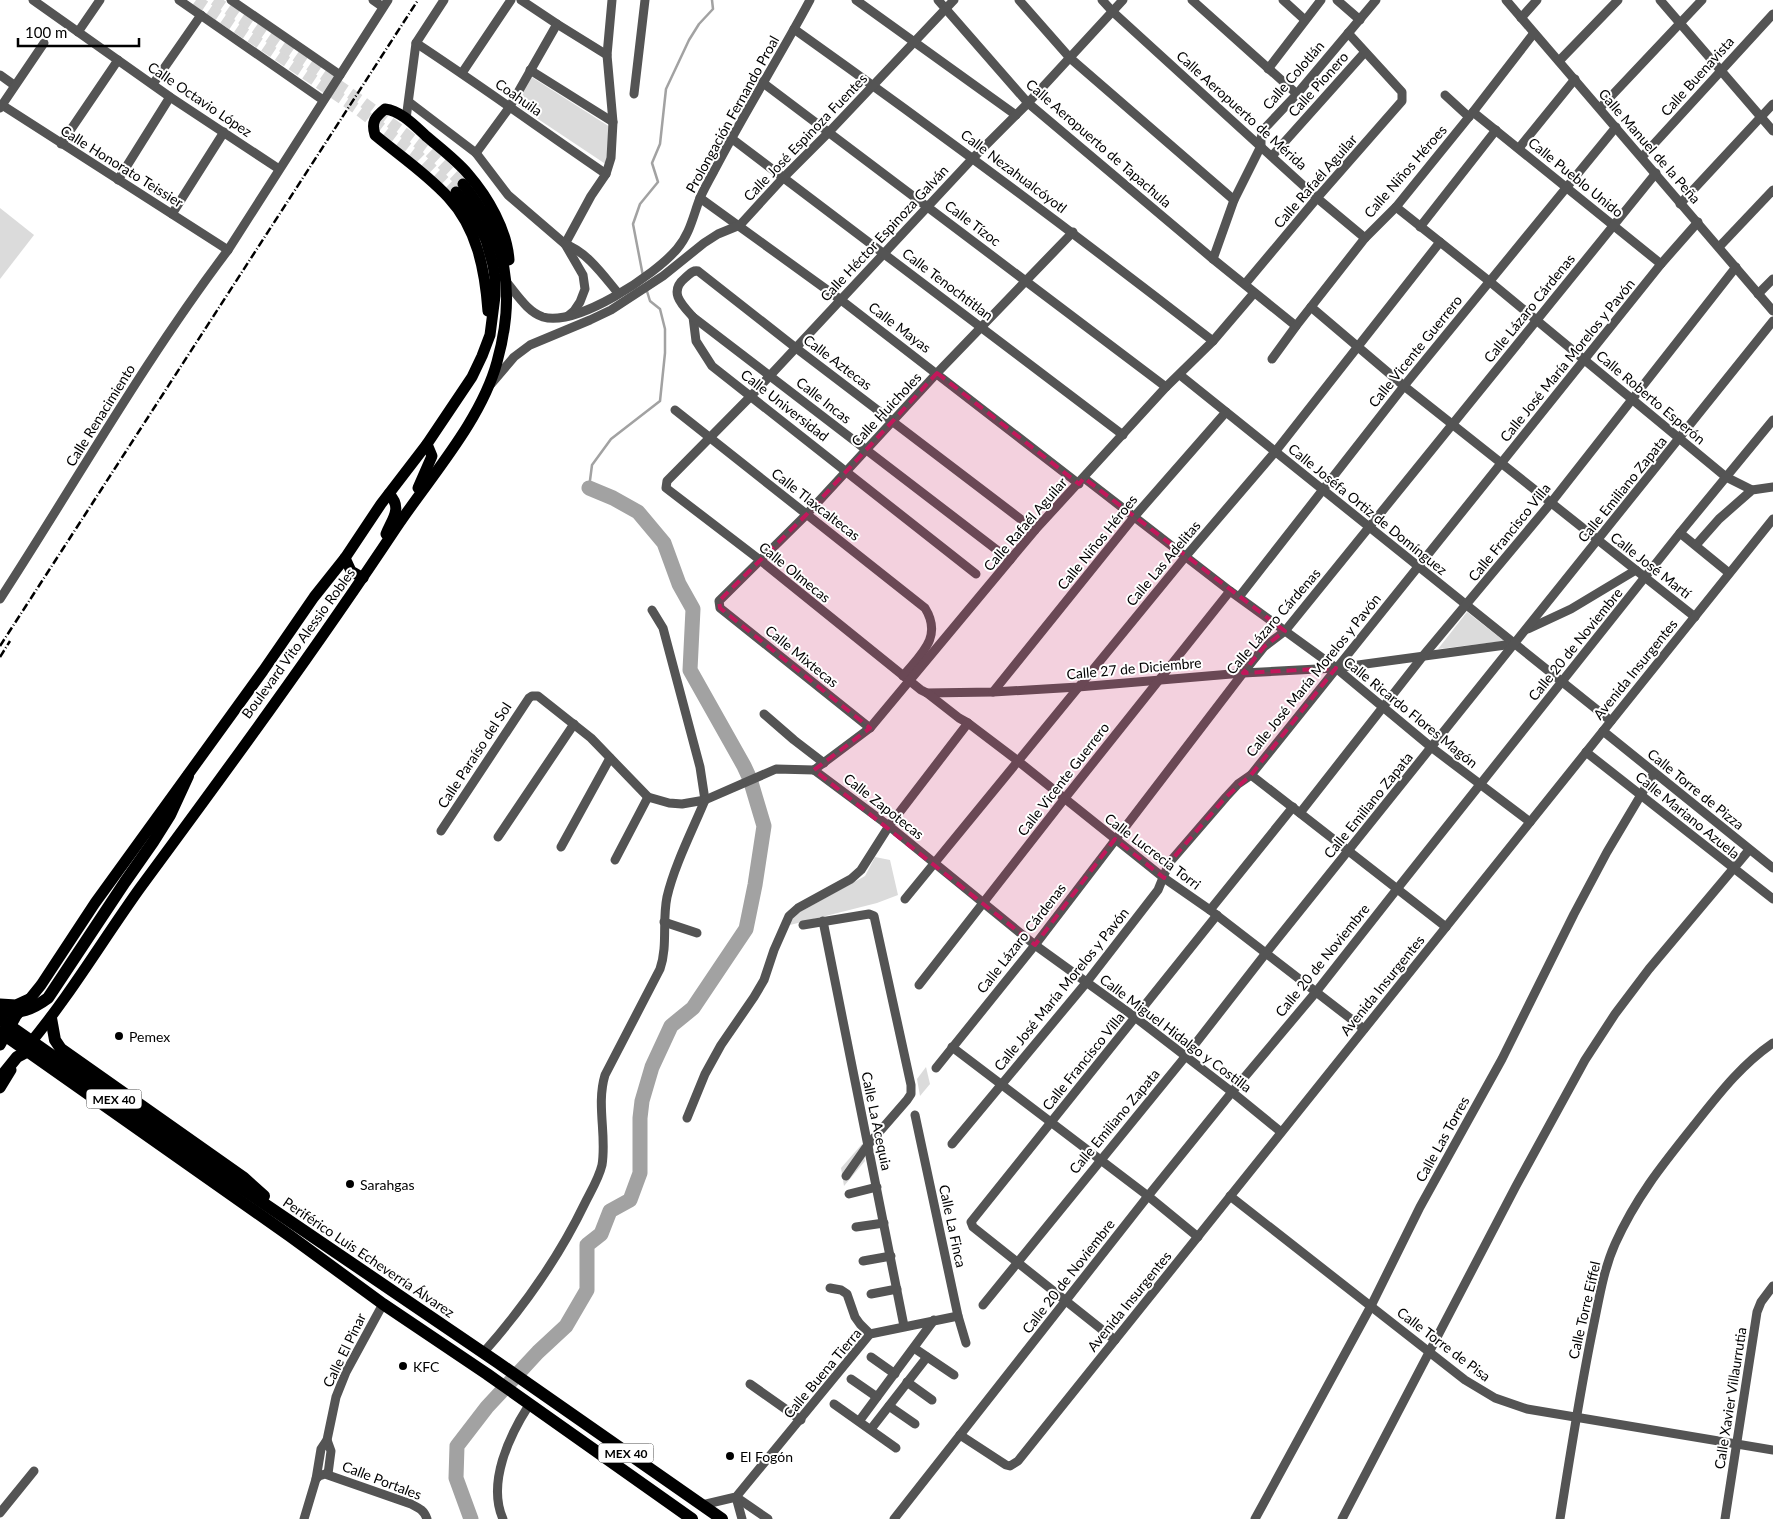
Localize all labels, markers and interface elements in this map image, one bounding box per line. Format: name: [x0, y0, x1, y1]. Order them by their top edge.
scale bar: [18, 15, 139, 47]
text: 100 m: [25, 23, 67, 41]
street label: Prolongación Fernando Proal: [682, 33, 782, 195]
street label: Calle Buenavista: [1657, 33, 1737, 119]
street label: Calle Colotlán: [1259, 37, 1327, 113]
street label: Calle Aeropuerto de Mérida: [1173, 47, 1311, 173]
street label: Calle Pionero: [1284, 48, 1352, 120]
street label: Calle Octavio López: [145, 58, 255, 140]
street label: Calle José Espinoza Fuentes: [740, 70, 870, 204]
street label: Coahuila: [492, 75, 546, 119]
street label: Calle Aeropuerto de Tapachula: [1023, 75, 1175, 211]
street label: Calle Manuel de la Peña: [1596, 85, 1704, 207]
street label: Calle Honorato Teissier: [58, 121, 186, 211]
street label: Calle Niños Héroes: [1360, 121, 1450, 221]
street label: Calle Nezahualcóyotl: [958, 126, 1070, 216]
street label: Calle Rafaél Aguilar: [1270, 131, 1360, 231]
street label: Calle Pueblo Unido: [1525, 134, 1627, 221]
street label: Calle Héctor Espinoza Galván: [816, 161, 952, 305]
street label: Calle Tízoc: [942, 197, 1004, 250]
street label: Calle Tenochtitlan: [899, 244, 997, 324]
street label: Calle Lázaro Cárdenas: [1480, 250, 1578, 366]
street label: Calle José María Morelos y Pavón: [1496, 275, 1638, 445]
street label: Calle Vicente Guerrero: [1365, 292, 1465, 410]
street label: Calle Mayas: [866, 298, 934, 356]
street label: Calle Aztecas: [800, 331, 876, 393]
street label: Calle Roberto Esperón: [1593, 347, 1709, 447]
street label: Calle Renacimiento: [62, 361, 138, 469]
street label: Calle Universidad: [738, 365, 832, 445]
street label: Calle Huicholes: [847, 369, 925, 449]
street label: Calle Incas: [793, 373, 855, 427]
street label: Calle Emiliano Zapata: [1574, 432, 1670, 546]
street label: Calle Joséfa Ortiz de Domínguez: [1285, 440, 1451, 578]
street label: Calle Tlaxcaltecas: [768, 464, 864, 544]
street label: Calle Rafaél Aguilar: [980, 474, 1070, 574]
street label: Calle Francisco Villa: [1464, 480, 1554, 584]
street label: Calle Niños Héroes: [1053, 491, 1141, 593]
street label: Calle Las Adelitas: [1122, 517, 1204, 609]
street label: Calle José Martí: [1607, 528, 1696, 603]
street label: Calle Olmecas: [756, 538, 834, 606]
street label: Boulevard Vito Alessio Robles: [238, 564, 358, 722]
street label: Calle Lázaro Cárdenas: [1222, 565, 1324, 677]
street label: Calle 20 de Noviembre: [1524, 584, 1626, 704]
street label: Calle José María Morelos y Pavón: [1242, 590, 1384, 760]
street label: Avenida Insurgentes: [1589, 615, 1681, 723]
street label: Calle Mixtecas: [762, 621, 842, 691]
street label: Calle Ricardo Flores Magón: [1341, 653, 1481, 771]
street label: Calle 27 de Diciembre: [1066, 654, 1202, 682]
street label: Calle Paraíso del Sol: [433, 699, 515, 811]
street label: Calle Vicente Guerrero: [1013, 719, 1113, 839]
street label: Calle Torre de Pizza: [1644, 745, 1748, 833]
street label: Calle Emiliano Zapata: [1320, 748, 1416, 862]
street label: Calle Mariano Azuela: [1632, 768, 1744, 862]
street label: Calle Zapotecas: [841, 769, 927, 843]
street label: Calle Lucrecia Torri: [1102, 809, 1204, 893]
street label: Calle Lázaro Cárdenas: [973, 880, 1069, 996]
street label: Calle 20 de Noviembre: [1271, 900, 1373, 1020]
street label: Calle José María Morelos y Pavón: [990, 904, 1132, 1074]
street label: Avenida Insurgentes: [1336, 931, 1428, 1039]
street label: Calle Miguel Hidalgo y Costilla: [1097, 970, 1255, 1096]
street label: Calle Francisco Villa: [1038, 1009, 1128, 1113]
place label: Pemex: [129, 1028, 170, 1045]
marker: Pemex: [113, 1030, 125, 1042]
street label: Calle Emiliano Zapata: [1065, 1065, 1163, 1177]
street label: Calle La Acequia: [858, 1070, 896, 1172]
road number: MEX 40: [86, 1090, 142, 1108]
street label: Calle Las Torres: [1412, 1093, 1472, 1185]
place label: Sarahgas: [360, 1176, 415, 1193]
marker: Sarahgas: [344, 1178, 356, 1190]
street label: Calle La Finca: [936, 1183, 970, 1269]
street label: Periférico Luis Echeverría Álvarez: [280, 1193, 458, 1321]
street label: Calle 20 de Noviembre: [1018, 1215, 1118, 1337]
street label: Avenida Insurgentes: [1083, 1247, 1175, 1355]
street label: Calle Torre Eiffel: [1564, 1259, 1604, 1361]
street label: Calle Torre de Pisa: [1394, 1303, 1494, 1385]
street label: Calle El Pinar: [319, 1310, 369, 1390]
street label: Calle Buena Tierra: [780, 1325, 865, 1421]
street label: Calle Xavier Villaurrutia: [1710, 1326, 1750, 1470]
place label: KFC: [413, 1358, 440, 1375]
marker: KFC: [397, 1360, 409, 1372]
road number: MEX 40: [598, 1444, 654, 1462]
place label: El Fogón: [740, 1448, 793, 1465]
marker: El Fogón: [724, 1450, 736, 1462]
street label: Calle Portales: [340, 1457, 424, 1503]

